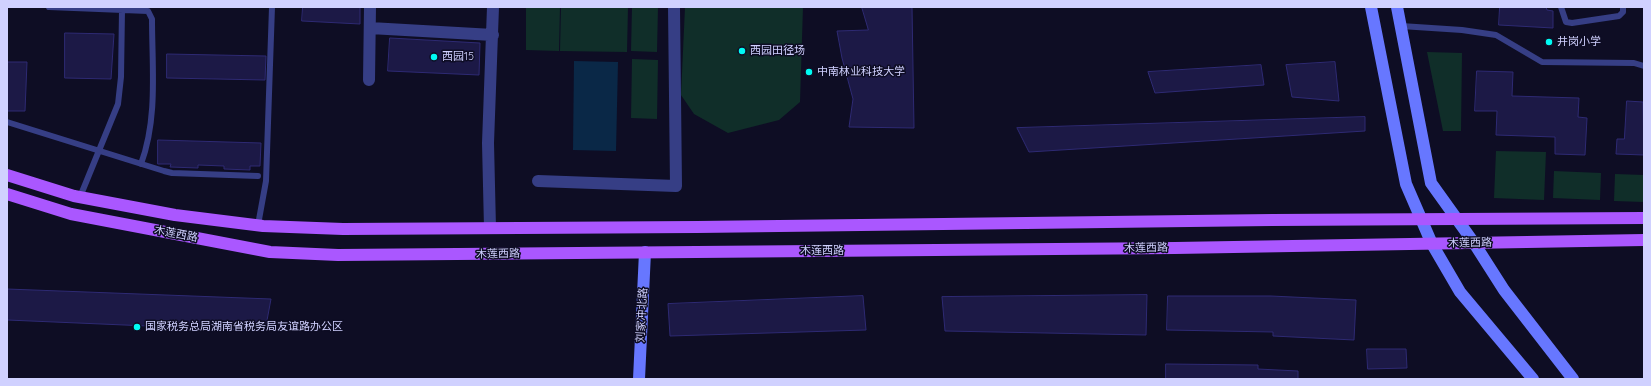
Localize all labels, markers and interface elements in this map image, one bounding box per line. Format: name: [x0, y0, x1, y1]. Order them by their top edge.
place label: 井岗小学: [1557, 35, 1601, 49]
marker: 井岗小学: [1544, 37, 1554, 47]
place label: 西园田径场: [750, 44, 805, 58]
marker: 西园田径场: [737, 46, 747, 56]
place label: 西园15: [442, 50, 474, 64]
marker: 西园15: [429, 52, 439, 62]
place label: 中南林业科技大学: [817, 65, 905, 79]
marker: 中南林业科技大学: [804, 67, 814, 77]
street label: 木莲西路: [153, 223, 199, 245]
street label: 木莲西路: [1448, 236, 1492, 250]
street label: 木莲西路: [1124, 241, 1168, 255]
street label: 木莲西路: [800, 244, 844, 258]
street label: 木莲西路: [476, 247, 520, 261]
street label: 刘家冲北路: [634, 287, 650, 343]
place label: 国家税务总局湖南省税务局友谊路办公区: [145, 320, 343, 334]
marker: 国家税务总局湖南省税务局友谊路办公区: [132, 322, 142, 332]

